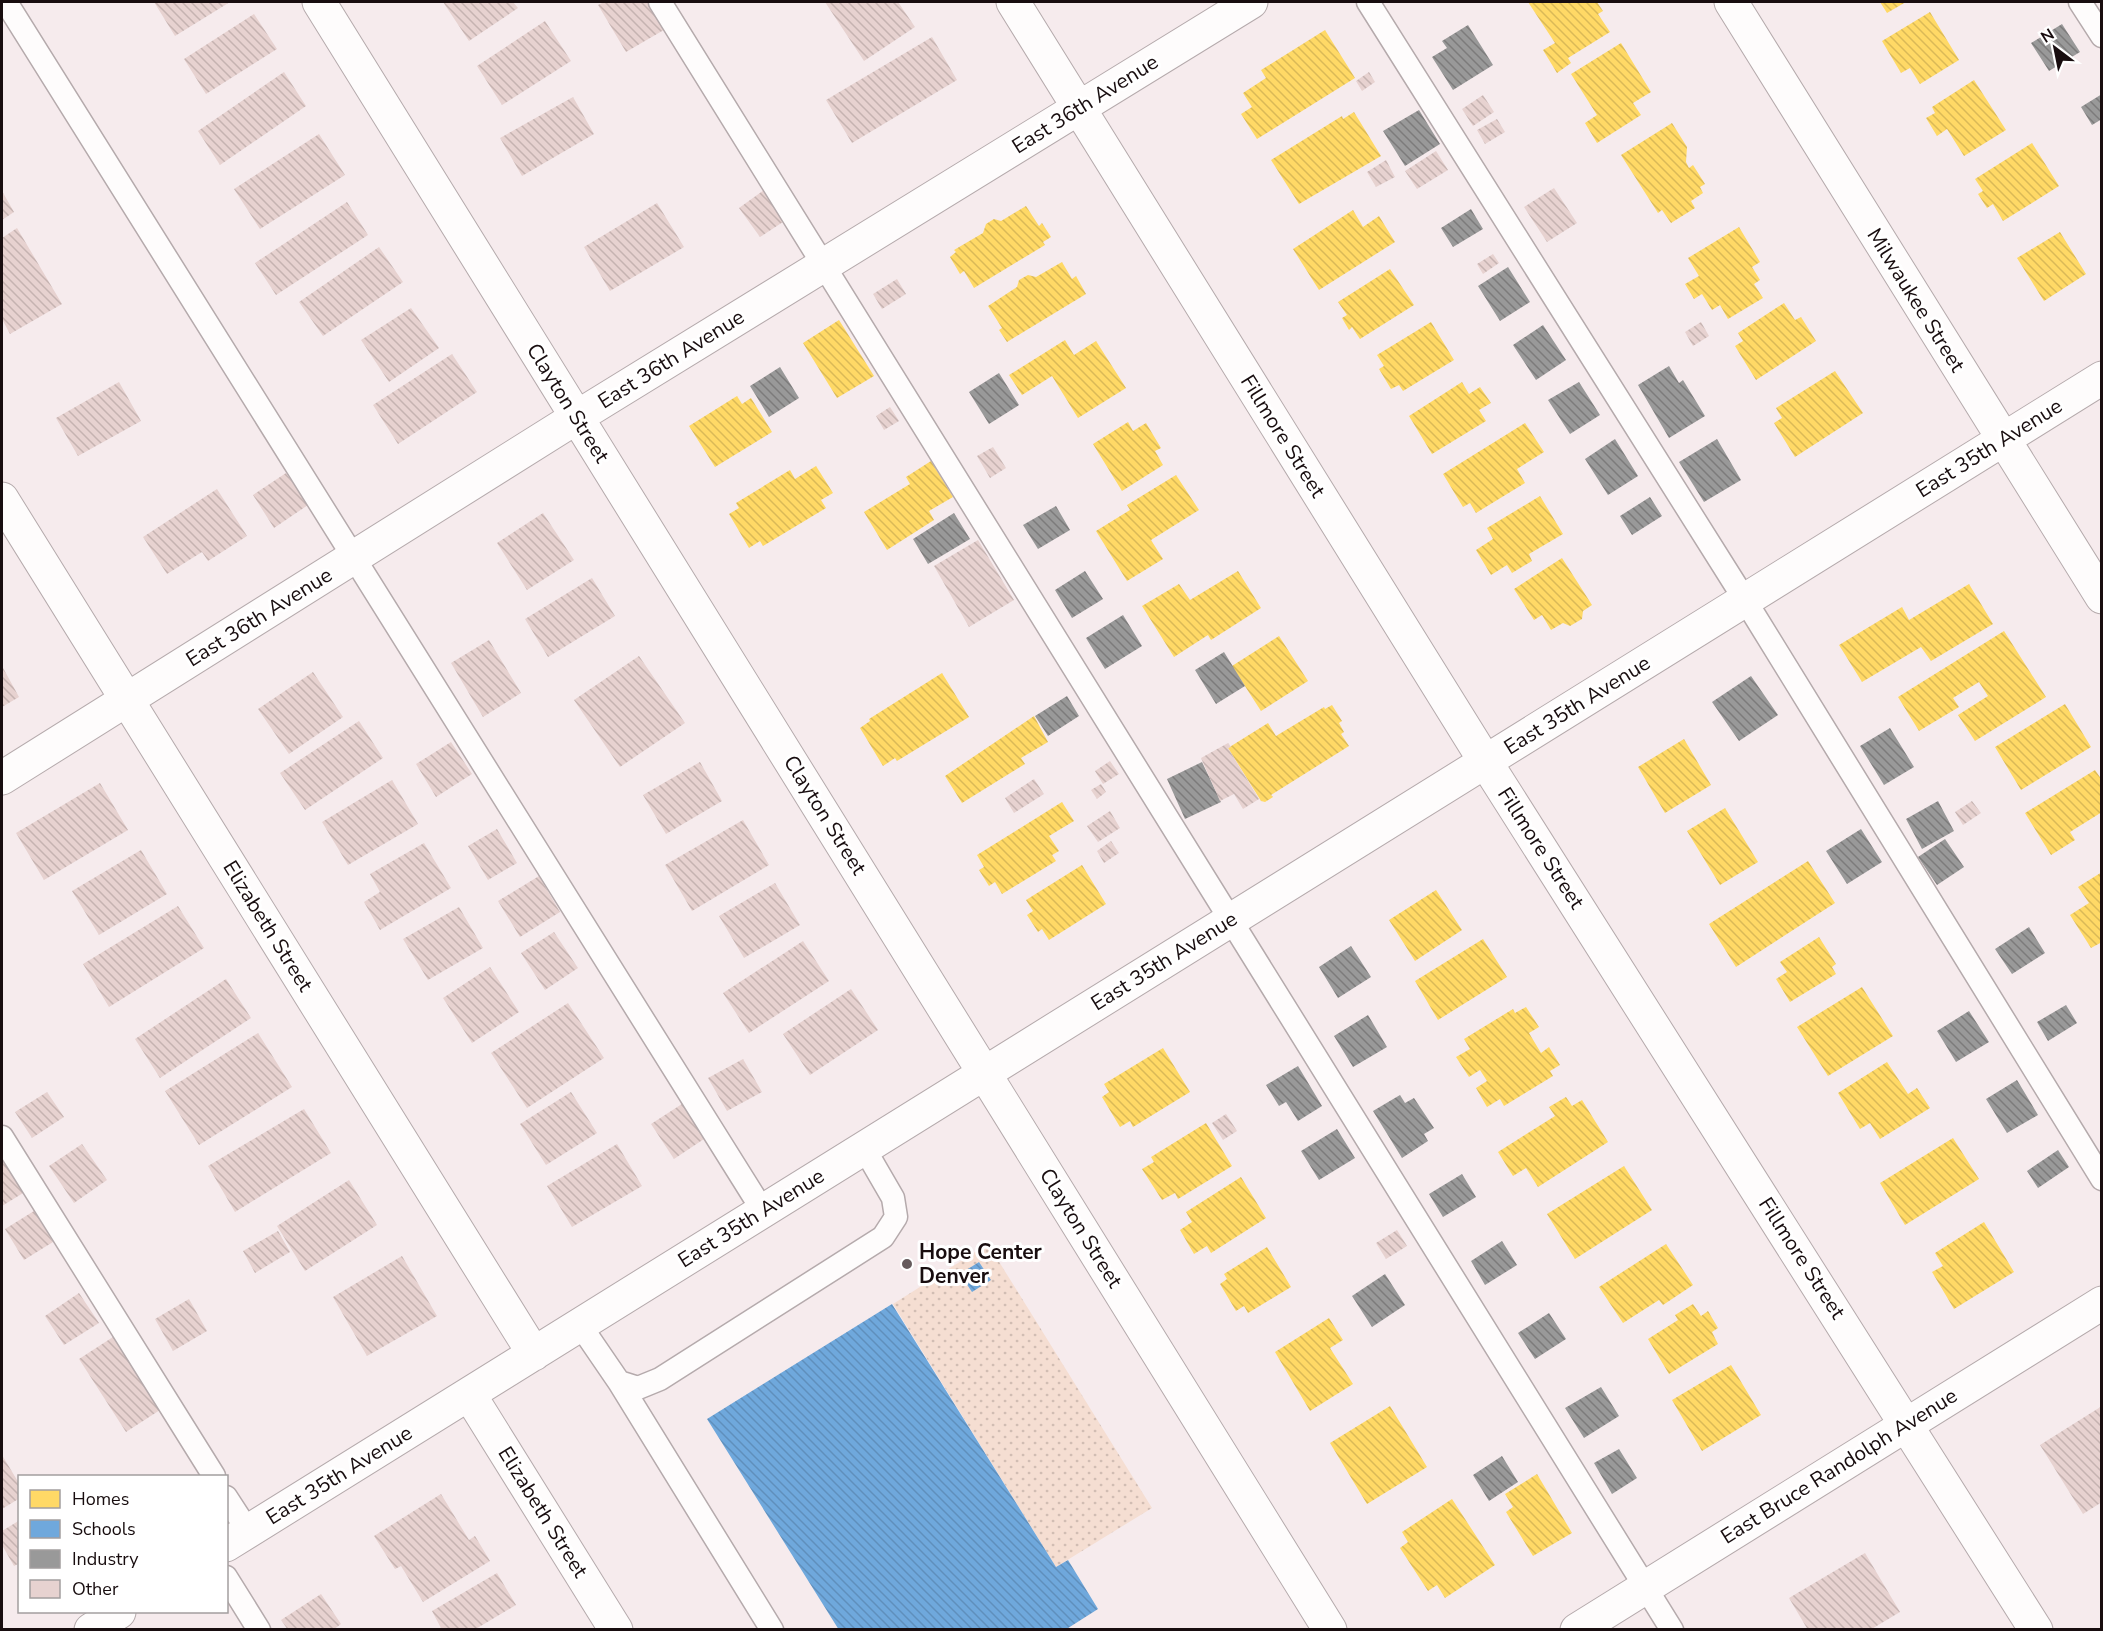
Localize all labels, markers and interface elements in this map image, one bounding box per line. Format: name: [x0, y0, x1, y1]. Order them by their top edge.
north arrow: [2025, 18, 2085, 78]
text: N: [2037, 24, 2058, 49]
street label: East 36th Avenue: [1007, 48, 1163, 160]
street label: Milwaukee Street: [1861, 223, 1972, 378]
street label: East 36th Avenue: [593, 303, 749, 415]
street label: Clayton Street: [520, 338, 616, 469]
street label: Fillmore Street: [1234, 369, 1332, 503]
street label: East 35th Avenue: [1911, 392, 2067, 504]
street label: East 36th Avenue: [181, 561, 337, 673]
street label: East 35th Avenue: [1499, 649, 1655, 761]
street label: Clayton Street: [777, 750, 873, 881]
street label: Fillmore Street: [1491, 782, 1591, 915]
street label: Elizabeth Street: [217, 855, 320, 997]
street label: East 35th Avenue: [1086, 905, 1242, 1017]
street label: East 35th Avenue: [673, 1162, 829, 1274]
street label: Clayton Street: [1033, 1163, 1129, 1294]
street label: Fillmore Street: [1752, 1192, 1852, 1325]
place label: Hope Center Denver: [919, 1238, 1043, 1290]
marker: Hope Center Denver: [900, 1257, 914, 1271]
street label: East Bruce Randolph Avenue: [1715, 1382, 1963, 1550]
street label: East 35th Avenue: [261, 1419, 417, 1531]
street label: Elizabeth Street: [492, 1441, 595, 1583]
legend: [18, 1475, 228, 1613]
text: Homes: [72, 1487, 129, 1511]
text: Schools: [72, 1517, 136, 1541]
text: Industry: [72, 1547, 139, 1571]
text: Other: [72, 1577, 119, 1601]

